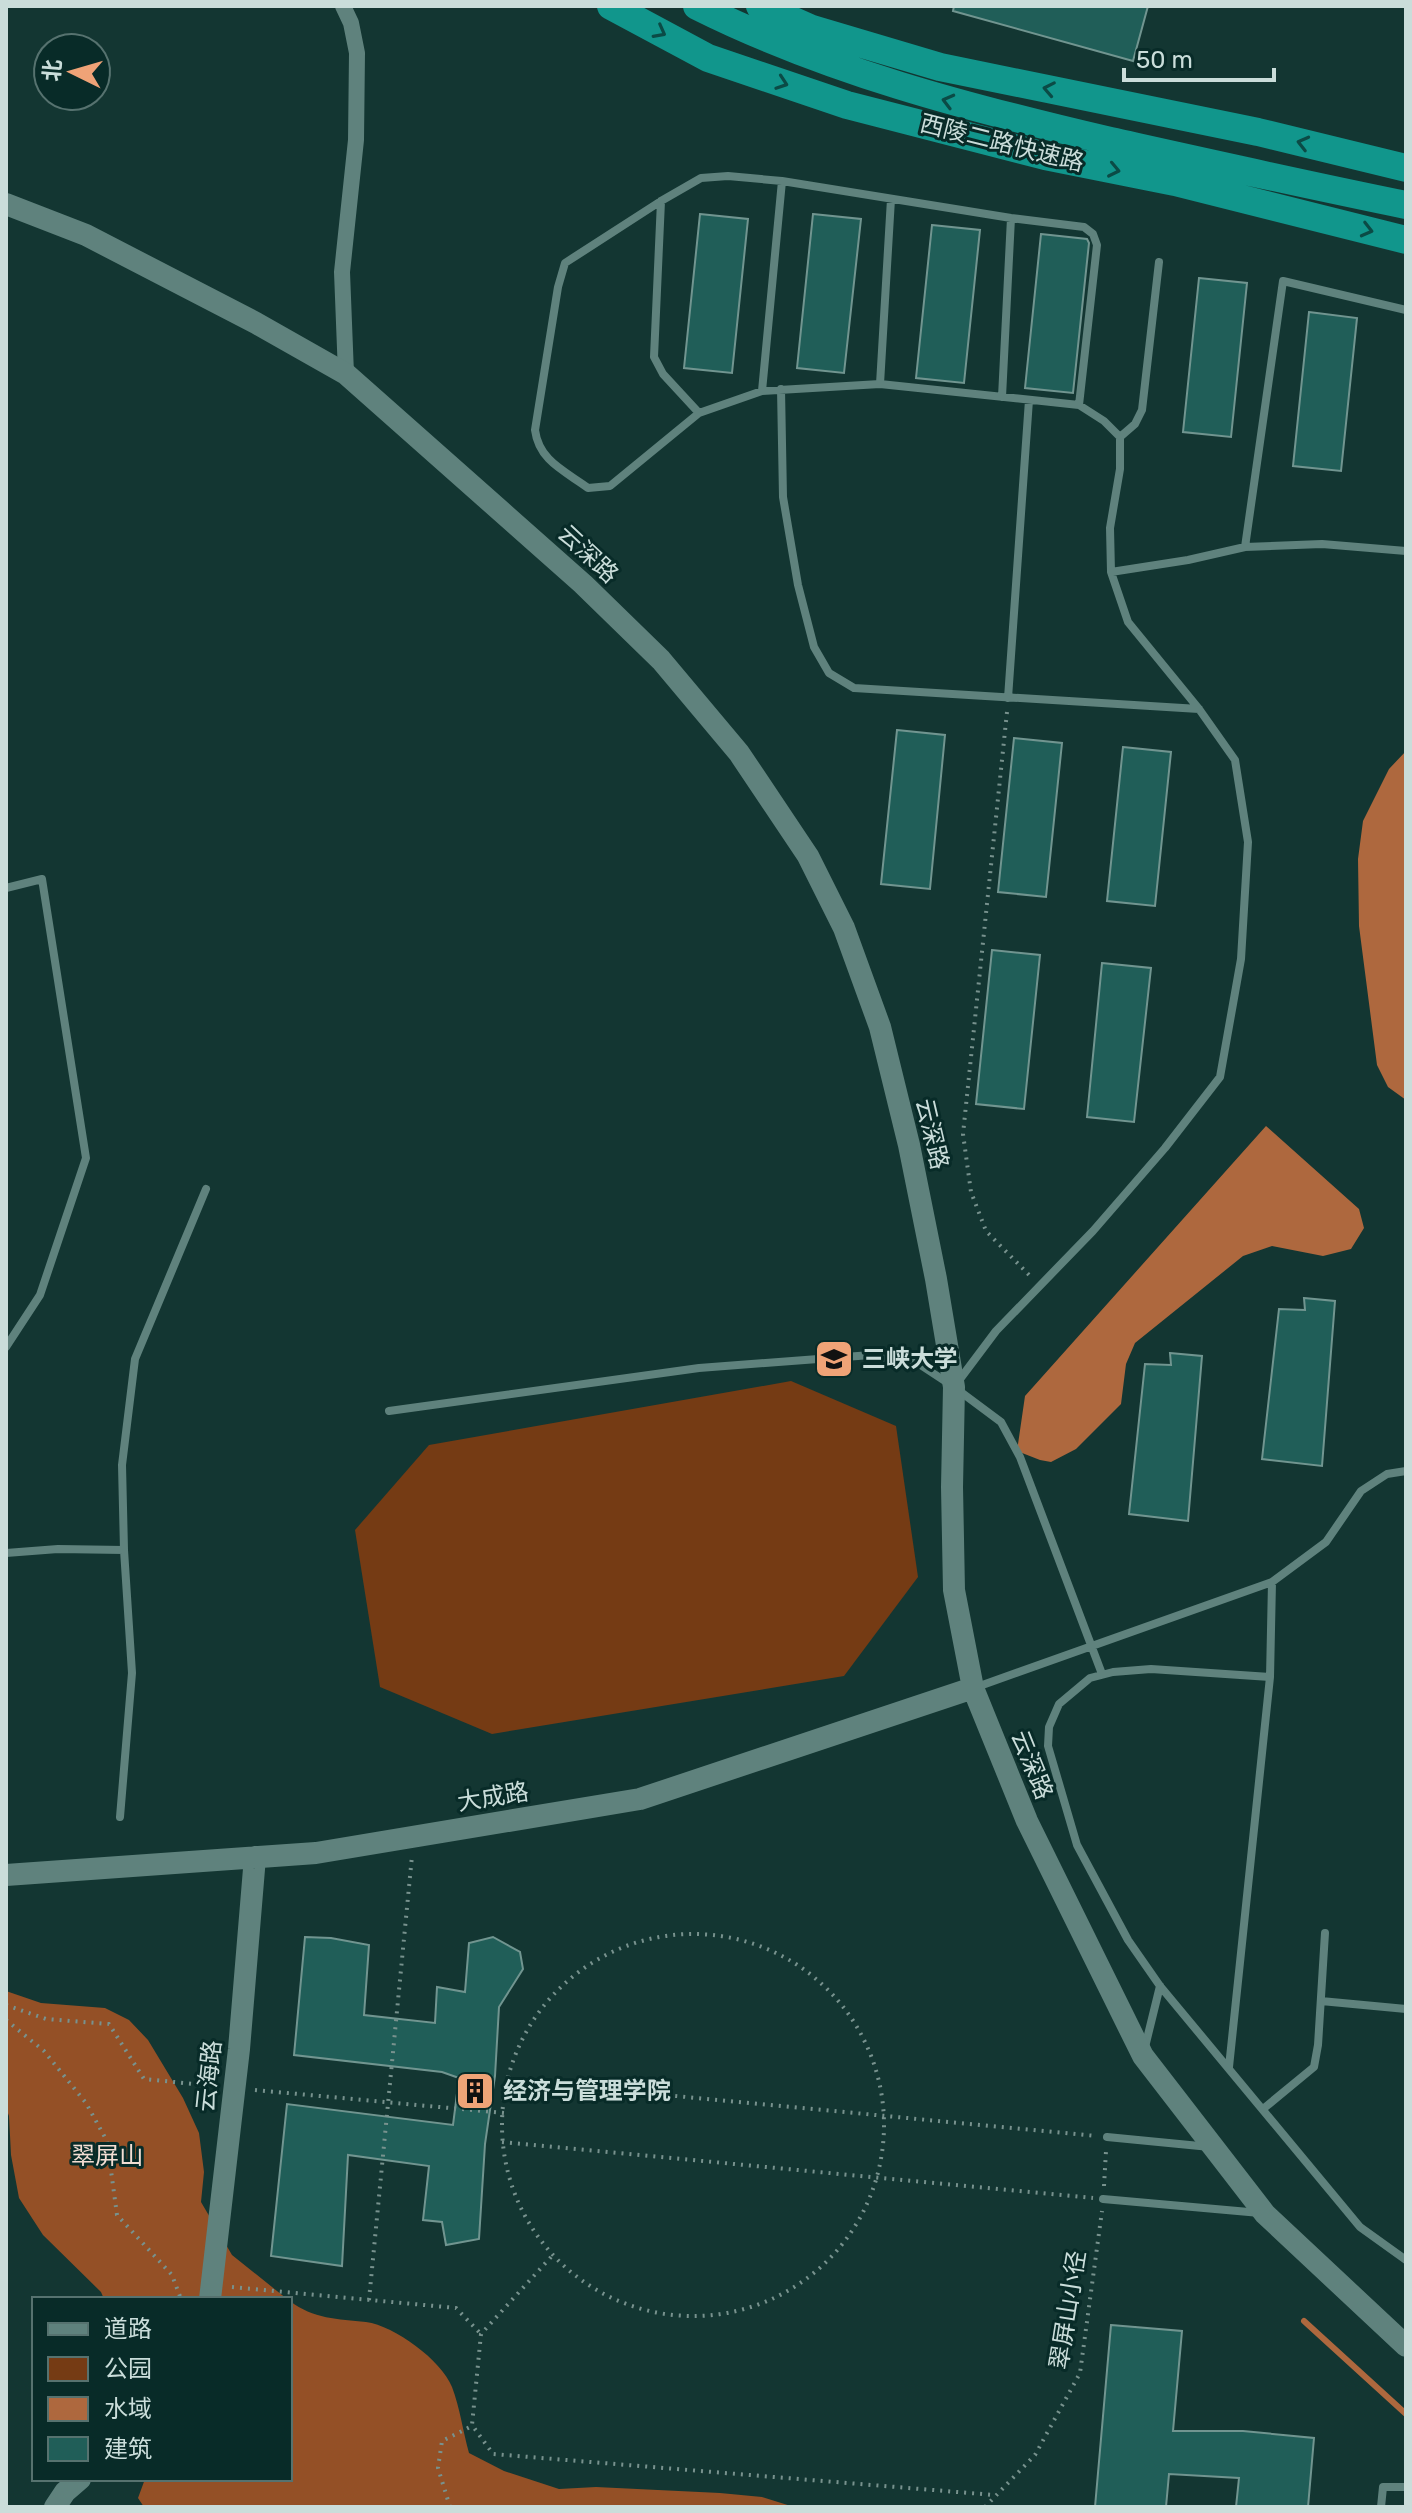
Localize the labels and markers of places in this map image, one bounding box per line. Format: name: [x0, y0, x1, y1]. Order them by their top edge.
school or university icon: 三峡大学: [813, 1338, 855, 1380]
place label: 三峡大学: [862, 1345, 958, 1373]
building icon: 经济与管理学院: [454, 2070, 496, 2112]
place label: 经济与管理学院: [503, 2077, 671, 2105]

